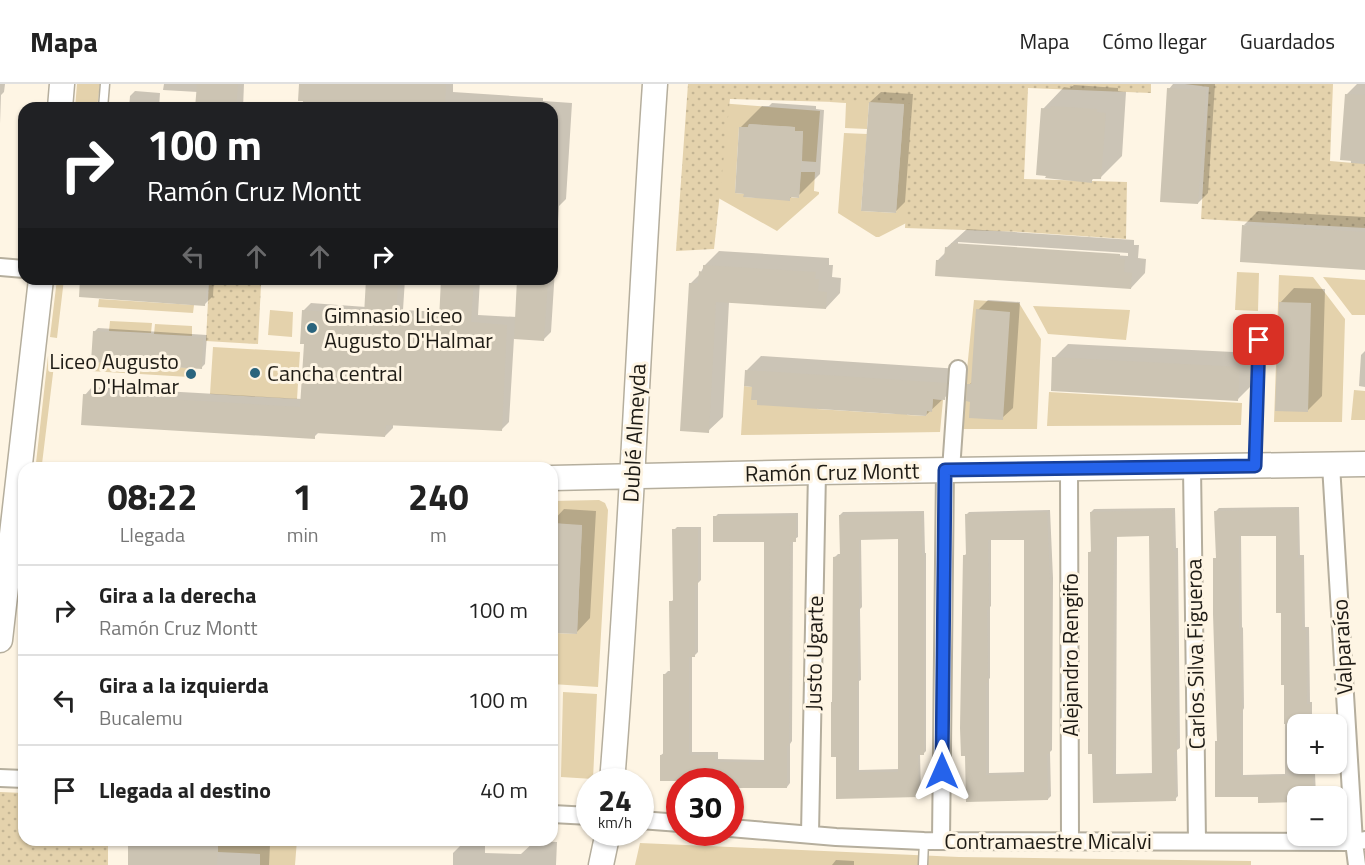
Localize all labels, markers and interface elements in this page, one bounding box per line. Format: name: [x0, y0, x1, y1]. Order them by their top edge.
text: Mapa: [30, 20, 98, 63]
text: Mapa: [1020, 25, 1069, 57]
text: Cómo llegar: [1102, 25, 1207, 57]
text: Guardados: [1240, 25, 1335, 57]
text: 100 m: [147, 112, 262, 176]
icon: right: [48, 126, 126, 204]
text: Ramón Cruz Montt: [147, 170, 361, 211]
icon: left: [177, 240, 210, 273]
icon: ahead: [240, 240, 273, 273]
icon: ahead: [303, 240, 336, 273]
icon: right: [366, 240, 399, 273]
place label: Gimnasio Liceo Augusto D'Halmar: [324, 298, 493, 357]
pin: [1233, 314, 1284, 365]
marker: Gimnasio Liceo Augusto D'Halmar: [305, 321, 319, 335]
icon: arrive: [1242, 323, 1275, 356]
place label: Liceo Augusto D'Halmar: [49, 344, 179, 403]
place label: Cancha central: [267, 356, 403, 390]
street label: Dublé Almeyda: [613, 363, 655, 503]
marker: Cancha central: [248, 366, 262, 380]
marker: Liceo Augusto D'Halmar: [184, 367, 198, 381]
street label: Ramón Cruz Montt: [744, 453, 920, 491]
text: 08:22: [107, 469, 197, 524]
text: 1: [293, 469, 313, 524]
text: 240: [408, 469, 469, 524]
text: Llegada: [120, 519, 185, 550]
text: min: [287, 519, 319, 550]
text: m: [430, 519, 447, 550]
street label: Carlos Silva Figueroa: [1176, 558, 1214, 750]
street label: Alejandro Rengifo: [1053, 573, 1087, 737]
text: Gira a la derecha: [99, 578, 256, 612]
text: 100 m: [468, 593, 528, 627]
icon: right: [48, 594, 81, 627]
street label: Justo Ugarte: [796, 595, 832, 711]
street label: Valparaíso: [1323, 598, 1361, 696]
text: Ramón Cruz Montt: [99, 612, 258, 643]
text: Gira a la izquierda: [99, 668, 269, 702]
text: 100 m: [468, 683, 528, 717]
icon: left: [48, 684, 81, 717]
text: Bucalemu: [99, 702, 183, 733]
map controls: [1287, 714, 1347, 846]
button: +: [1287, 714, 1347, 774]
position arrow: [910, 739, 974, 803]
speed limit sign: 30: [666, 768, 744, 846]
text: Llegada al destino: [99, 773, 271, 807]
text: 40 m: [480, 773, 528, 807]
icon: arrive: [48, 774, 81, 807]
text: 24: [598, 777, 632, 823]
button: −: [1287, 786, 1347, 846]
text: km/h: [598, 811, 632, 834]
street label: Contramaestre Micalvi: [944, 824, 1152, 858]

